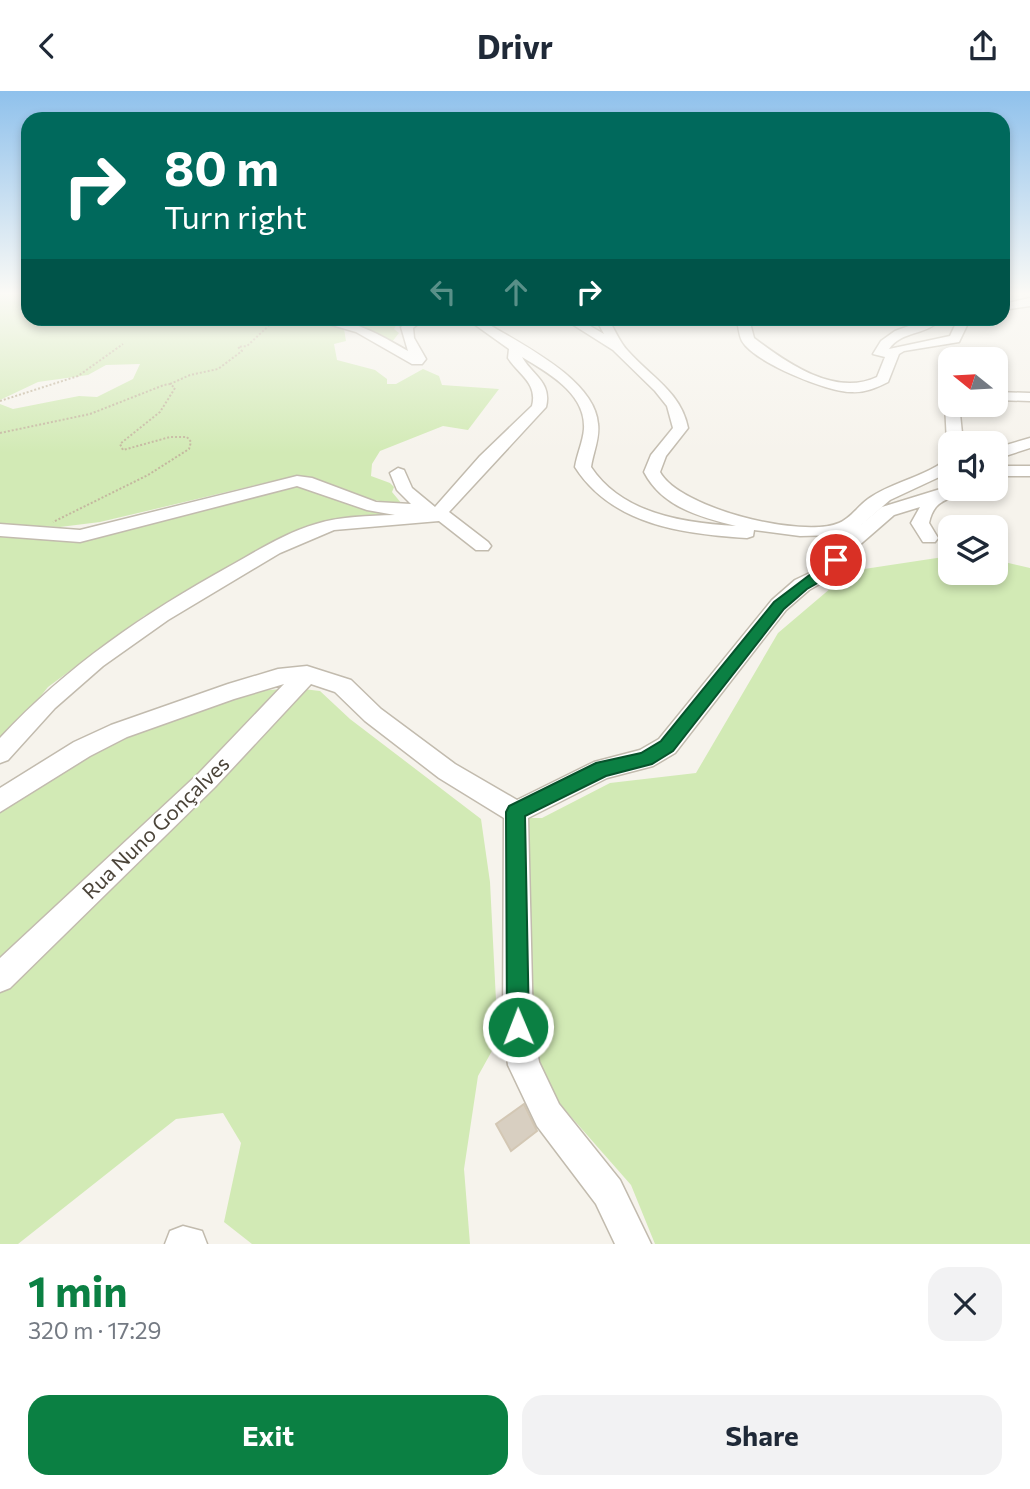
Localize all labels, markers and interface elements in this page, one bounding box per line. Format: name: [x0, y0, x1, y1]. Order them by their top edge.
text: Drivr: [477, 26, 553, 66]
icon: back: [28, 27, 66, 65]
icon: share: [964, 27, 1002, 65]
text: 80 m: [164, 136, 279, 196]
icon: right: [49, 140, 140, 231]
text: Turn right: [164, 196, 307, 236]
icon: left: [424, 273, 462, 311]
icon: ahead: [497, 273, 535, 311]
icon: right: [570, 273, 608, 311]
north arrow: [938, 347, 1008, 417]
map controls: [938, 347, 1008, 585]
button: sound: [938, 431, 1008, 501]
button: layers: [938, 515, 1008, 585]
pin: [806, 530, 866, 590]
icon: arrive: [817, 541, 855, 579]
street label: Rua Nuno Gonçalves: [76, 750, 234, 903]
position arrow: [481, 990, 555, 1064]
text: 1 min: [28, 1264, 128, 1316]
button: close: [928, 1267, 1002, 1341]
text: 320 m · 17:29: [28, 1316, 162, 1344]
button: Exit: [28, 1395, 508, 1475]
button: Share: [522, 1395, 1002, 1475]

